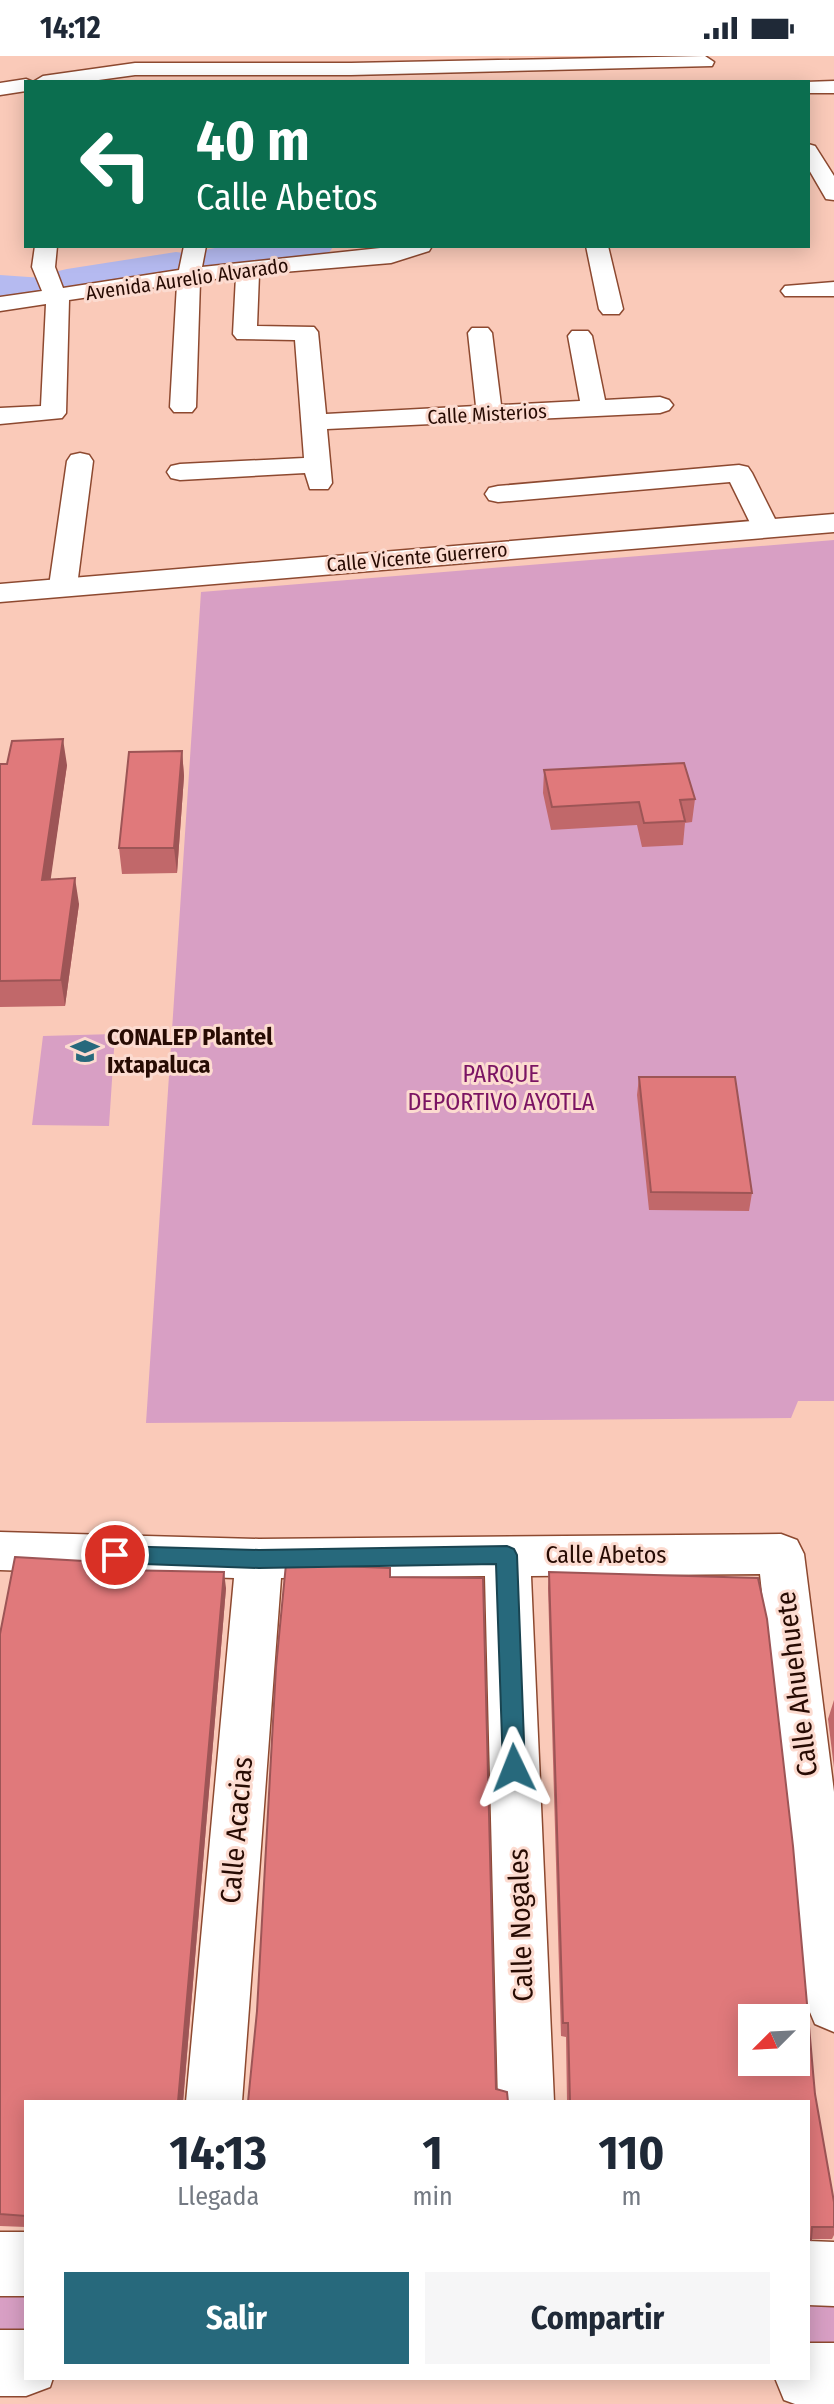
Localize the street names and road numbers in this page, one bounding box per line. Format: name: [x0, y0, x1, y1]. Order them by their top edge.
street label: Avenida Aurelio Alvarado: [84, 253, 290, 305]
street label: Calle Misterios: [427, 399, 547, 429]
street label: Calle Vicente Guerrero: [326, 537, 508, 577]
street label: Calle Abetos: [545, 1541, 667, 1569]
street label: Calle Ahuehuete: [769, 1590, 824, 1778]
street label: Calle Acacias: [214, 1755, 259, 1905]
street label: Calle Nogales: [501, 1848, 540, 2002]

